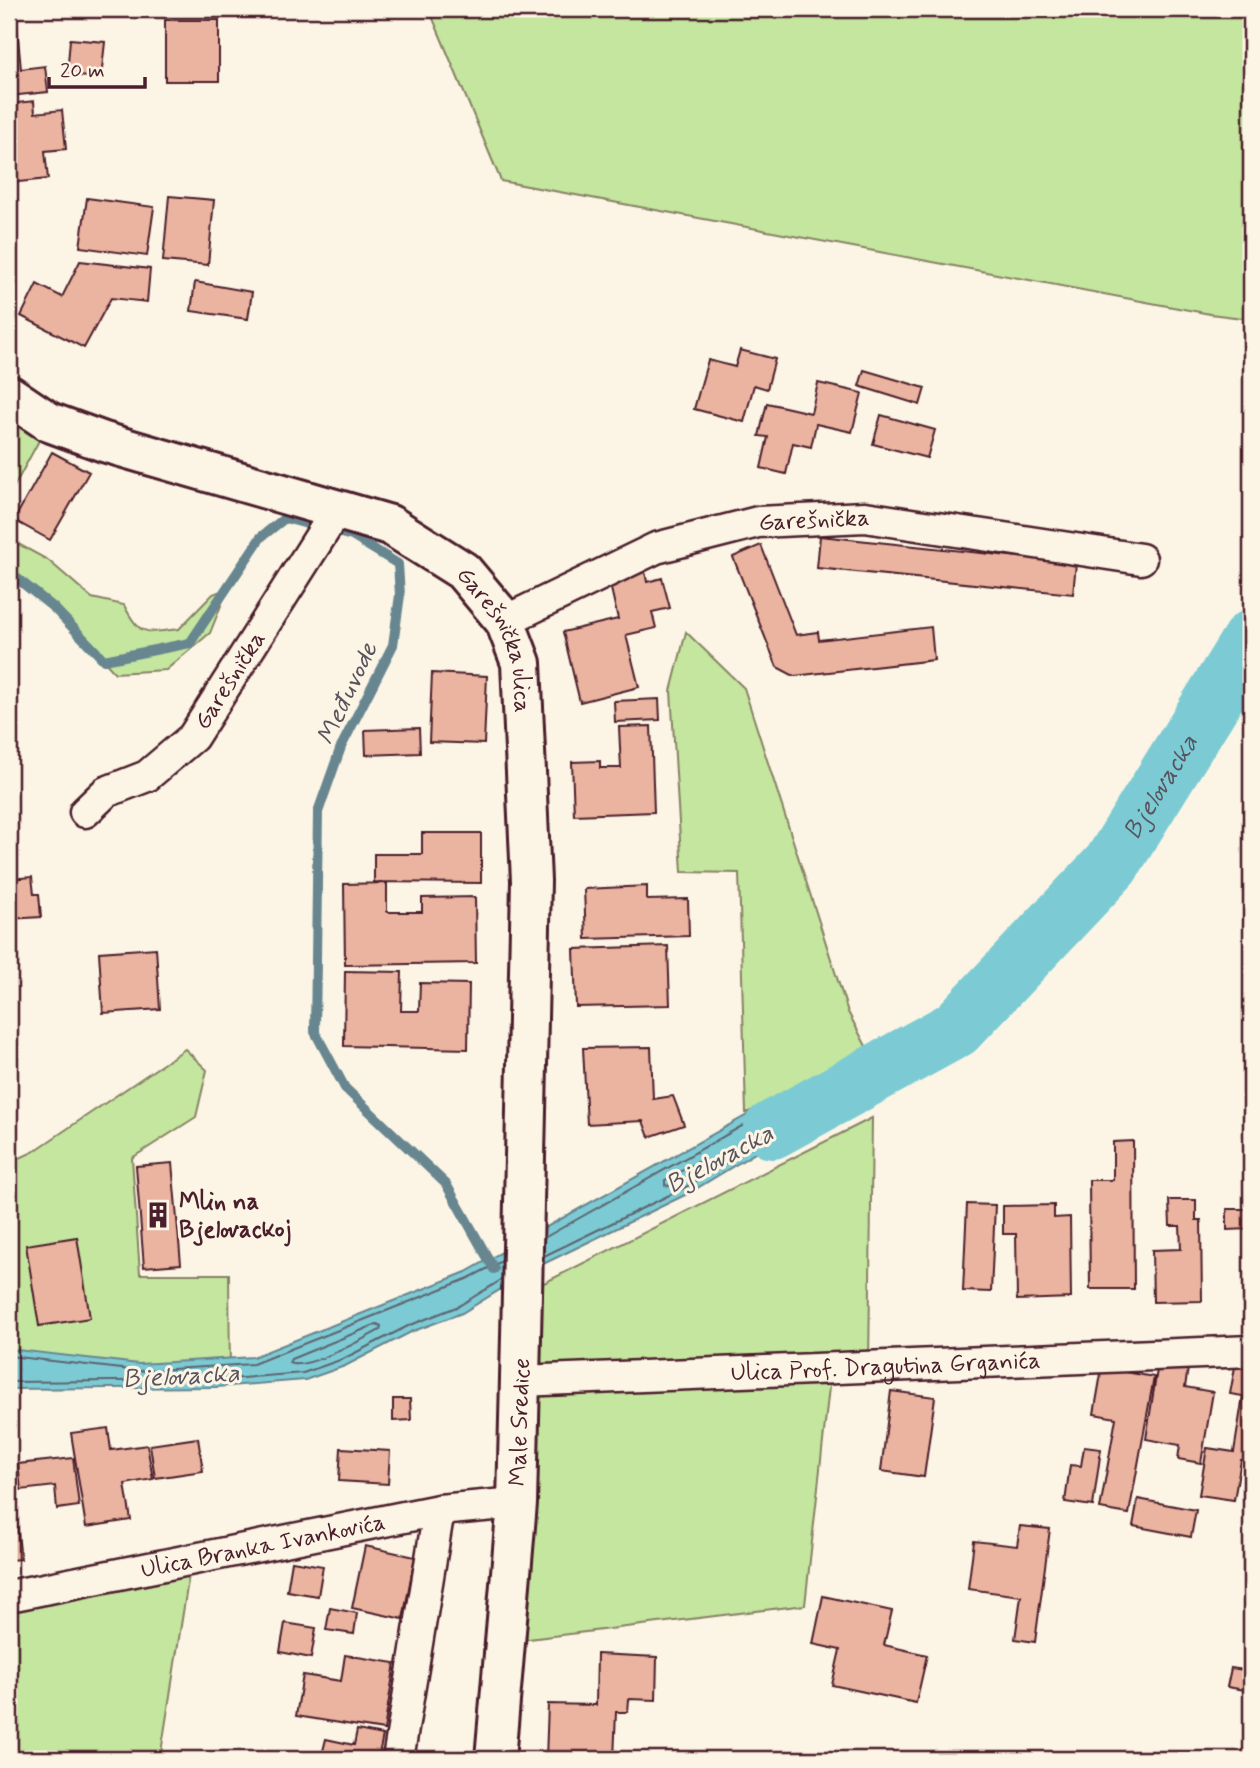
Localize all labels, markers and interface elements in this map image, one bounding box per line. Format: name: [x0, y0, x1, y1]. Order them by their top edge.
scale bar: [49, 46, 145, 90]
text: 20 m: [60, 57, 105, 85]
street label: Garešnička: [758, 503, 870, 539]
street label: Garešnička ulica: [449, 561, 537, 714]
street label: Garešnička: [188, 626, 273, 736]
water label: Međuvode: [309, 636, 387, 751]
water label: Bjelovacka: [1116, 729, 1207, 846]
water label: Bjelovacka: [660, 1117, 780, 1202]
place label: Mlin na Bjelovackoj: [179, 1187, 291, 1247]
building icon: Mlin na Bjelovackoj: [143, 1200, 173, 1230]
street label: Ulica Prof. Dragutina Grganića: [730, 1346, 1041, 1389]
water label: Bjelovacka: [122, 1357, 241, 1397]
street label: Male Sredice: [503, 1357, 538, 1487]
street label: Ulica Branka Ivankovića: [138, 1507, 388, 1586]

